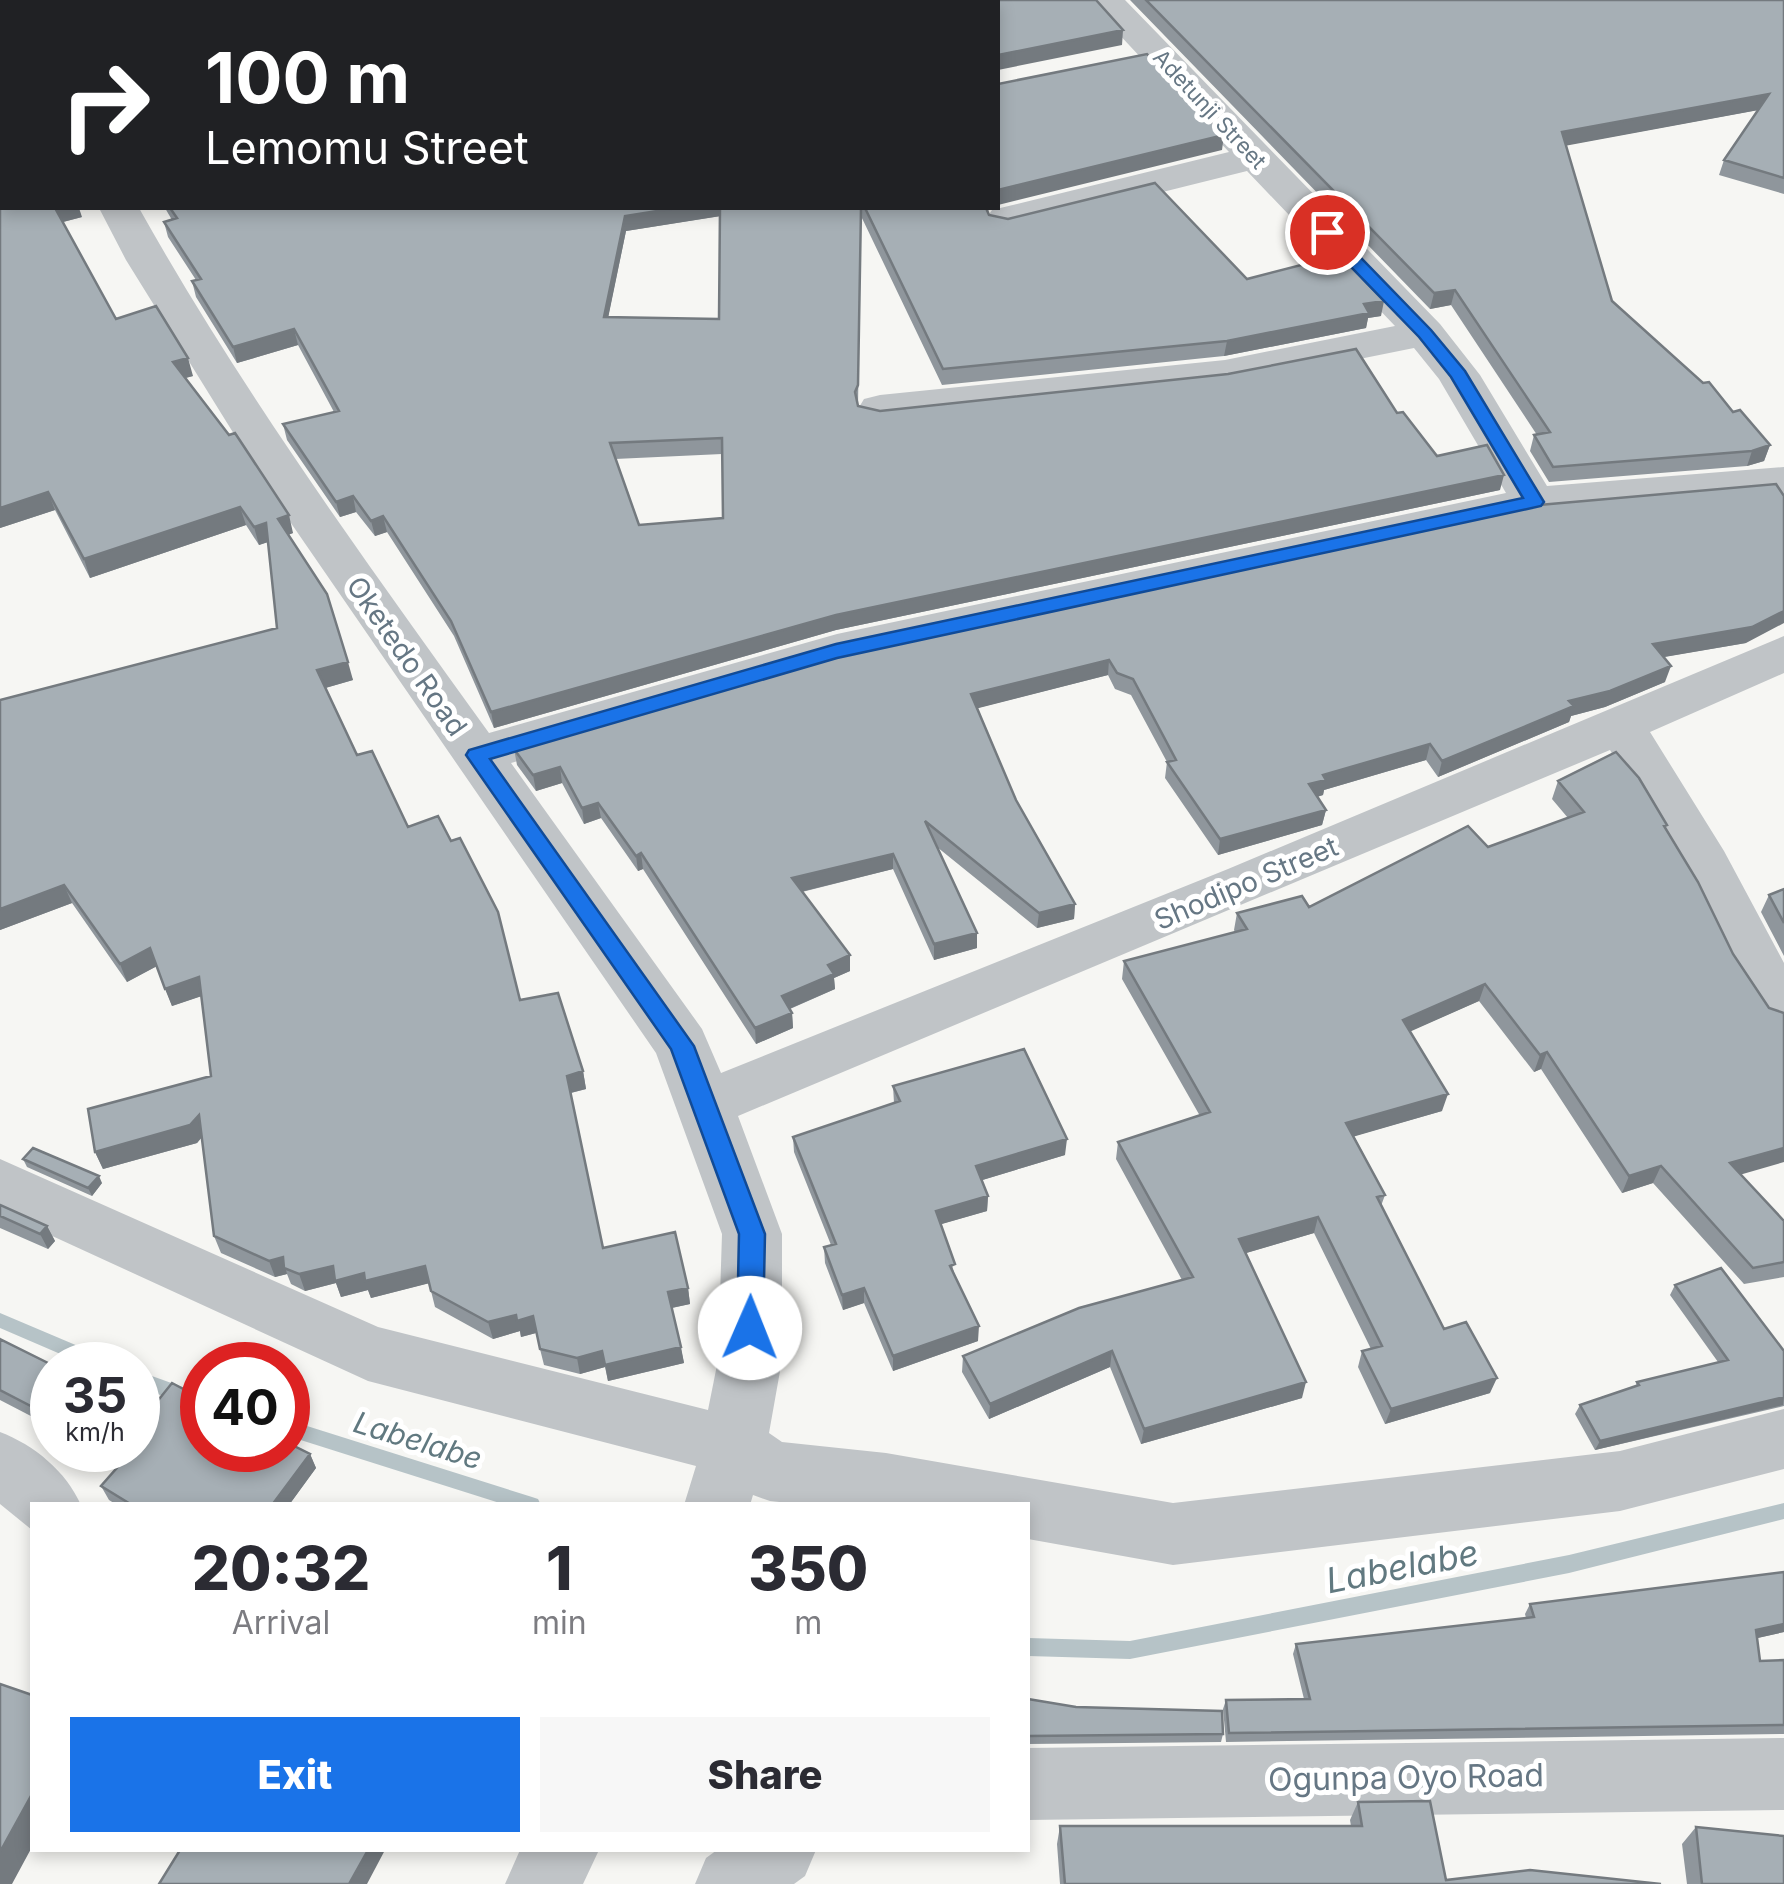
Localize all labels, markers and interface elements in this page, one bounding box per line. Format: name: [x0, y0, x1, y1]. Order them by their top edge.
text: 100 m: [205, 35, 410, 120]
icon: right: [40, 40, 170, 170]
street label: Adetunji Street: [1148, 44, 1272, 174]
text: Lemomu Street: [205, 120, 529, 175]
pin: [1285, 190, 1370, 275]
icon: arrive: [1300, 205, 1355, 260]
street label: Oketedo Road: [339, 570, 475, 742]
street label: Shodipo Street: [1149, 829, 1343, 937]
position arrow: [698, 1276, 802, 1380]
speed limit sign: 40: [180, 1342, 310, 1472]
text: 35: [63, 1365, 127, 1425]
water label: Labelabe: [349, 1403, 487, 1477]
text: km/h: [65, 1417, 125, 1447]
water label: Labelabe: [1322, 1531, 1482, 1601]
text: 20:32: [192, 1532, 370, 1604]
text: 1: [546, 1532, 573, 1604]
text: 350: [748, 1532, 868, 1604]
text: Arrival: [232, 1603, 330, 1642]
text: min: [532, 1603, 587, 1642]
text: m: [794, 1603, 822, 1642]
button: Exit: [70, 1717, 520, 1832]
button: Share: [540, 1717, 990, 1832]
street label: Ogunpa Oyo Road: [1268, 1755, 1544, 1799]

